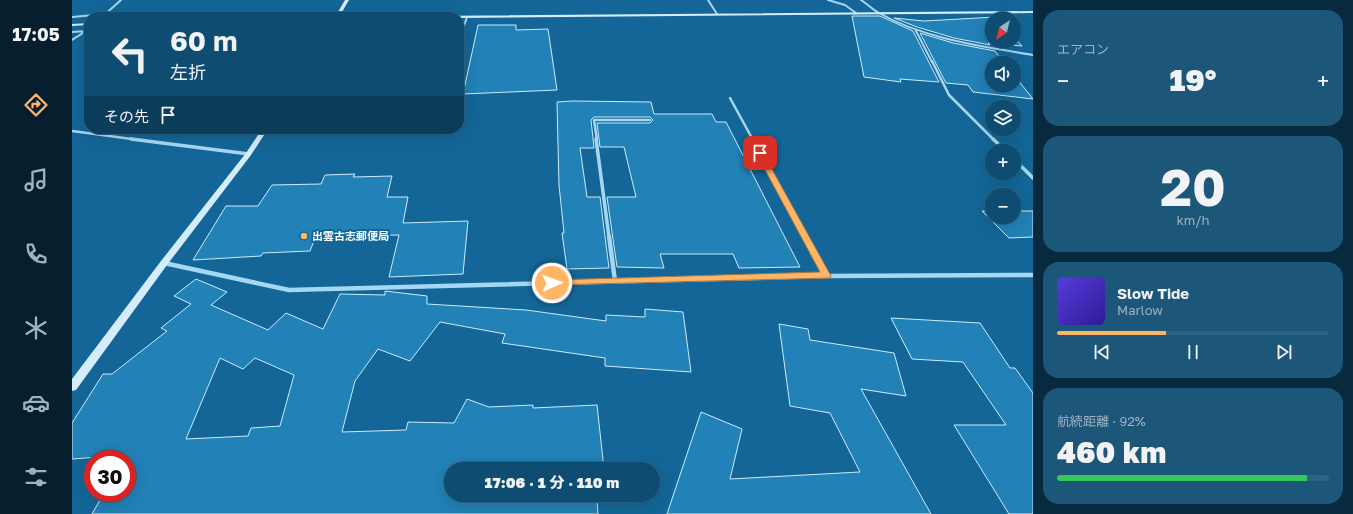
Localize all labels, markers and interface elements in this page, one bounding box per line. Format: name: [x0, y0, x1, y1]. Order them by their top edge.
north arrow: [985, 12, 1021, 48]
map controls: [985, 12, 1021, 224]
text: 17:05: [12, 23, 60, 45]
text: 60 m: [170, 24, 237, 57]
icon: left: [104, 28, 156, 80]
text: エアコン: [1057, 41, 1109, 57]
button: sound: [985, 56, 1021, 92]
text: 左折: [170, 61, 206, 83]
text: 19°: [1169, 62, 1217, 98]
text: −: [1057, 67, 1069, 94]
text: +: [1317, 67, 1329, 94]
icon: directions: [22, 91, 50, 119]
button: layers: [985, 100, 1021, 136]
icon: arrive: [157, 104, 179, 126]
text: その先: [104, 107, 149, 125]
pin: [743, 136, 777, 170]
icon: arrive: [749, 142, 771, 164]
button: +: [985, 144, 1021, 180]
text: 20: [1160, 155, 1226, 217]
icon: music: [22, 166, 50, 194]
button: −: [985, 188, 1021, 224]
text: km/h: [1176, 212, 1210, 228]
place label: 出雲古志郵便局: [312, 229, 389, 242]
marker: 出雲古志郵便局: [299, 231, 309, 241]
icon: phone: [22, 240, 50, 268]
position arrow: [531, 262, 573, 304]
text: Slow Tide: [1117, 284, 1189, 302]
text: Marlow: [1117, 302, 1163, 318]
icon: climate: [22, 314, 50, 342]
icon: previous: [1091, 341, 1113, 363]
icon: pause: [1182, 341, 1204, 363]
icon: next: [1273, 341, 1295, 363]
icon: car: [22, 389, 50, 417]
text: 航続距離 · 92%: [1057, 413, 1146, 429]
text: 460 km: [1057, 434, 1166, 470]
speed limit sign: 30: [84, 450, 136, 502]
icon: filters: [22, 463, 50, 491]
text: 17:06 · 1 分 · 110 m: [485, 473, 619, 491]

